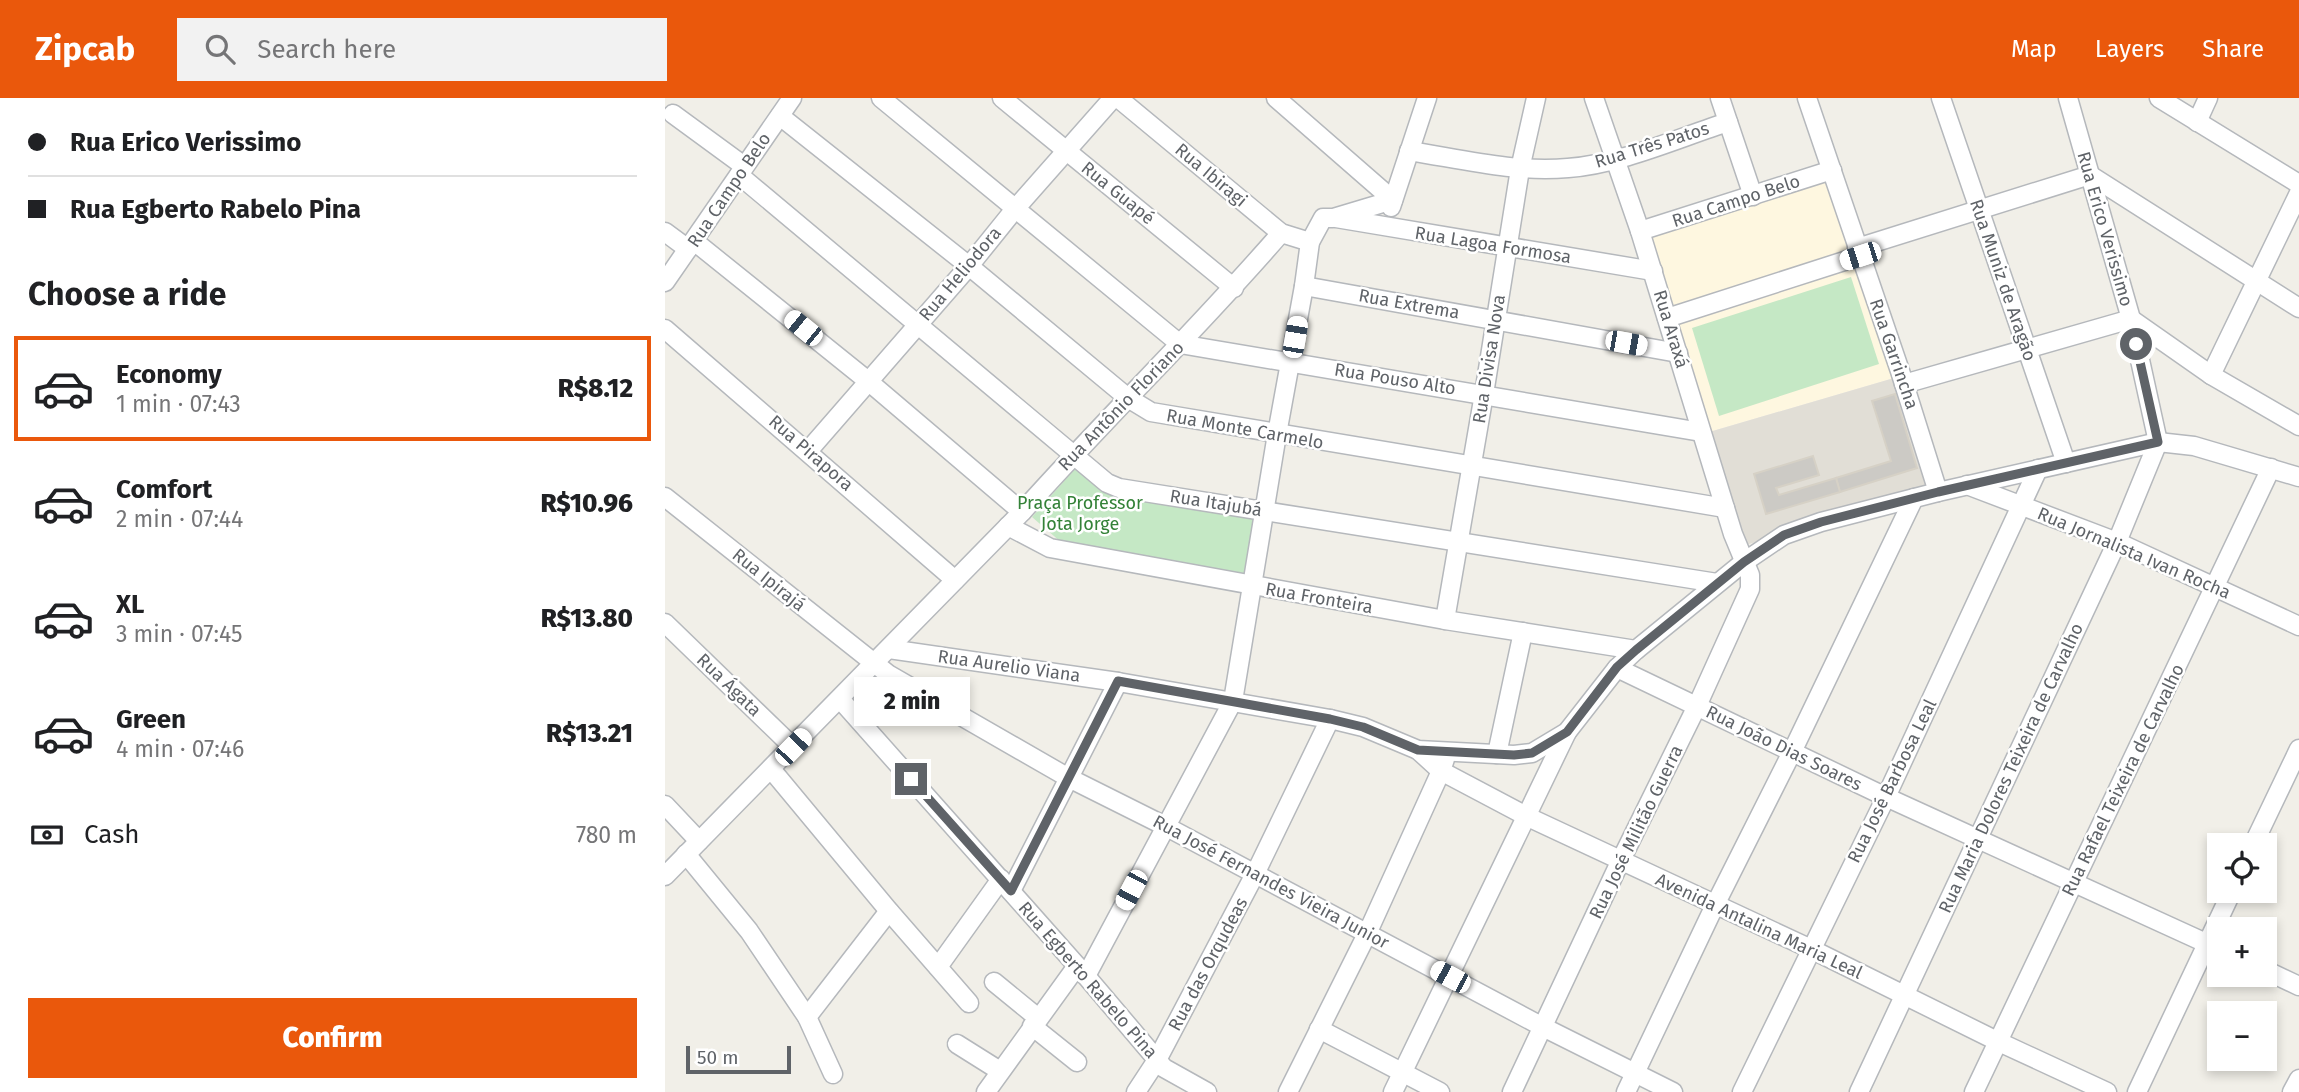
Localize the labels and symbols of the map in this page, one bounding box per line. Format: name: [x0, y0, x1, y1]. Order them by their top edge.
street label: Rua Três Patos: [1592, 117, 1712, 173]
street label: Rua Campo Belo: [683, 129, 775, 251]
street label: Rua Ibiragi: [1170, 138, 1252, 212]
street label: Rua Erico Verissimo: [2072, 149, 2138, 309]
street label: Rua Guapé: [1077, 157, 1159, 229]
street label: Rua Campo Belo: [1669, 170, 1803, 232]
street label: Rua Muniz de Aragão: [1965, 196, 2041, 364]
street label: Rua Heliodora: [914, 222, 1006, 326]
street label: Rua Lagoa Formosa: [1413, 222, 1573, 268]
car: [1837, 240, 1884, 272]
street label: Rua Extrema: [1357, 284, 1461, 324]
street label: Rua Araxá: [1649, 287, 1693, 371]
street label: Rua Divisa Nova: [1468, 293, 1510, 425]
street label: Rua Garrincha: [1865, 296, 1923, 412]
car: [781, 307, 826, 349]
car: [1282, 314, 1309, 360]
route start: [2120, 328, 2152, 360]
car: [1604, 329, 1649, 357]
street label: Rua Antônio Floriano: [1053, 337, 1189, 475]
street label: Rua Pouso Alto: [1333, 359, 1457, 399]
street label: Rua Monte Carmelo: [1165, 404, 1325, 454]
street label: Rua Pirapora: [764, 410, 858, 496]
street label: Rua Itajubá: [1168, 485, 1264, 521]
park label: Praça Professor Jota Jorge: [1017, 492, 1143, 535]
street label: Rua Jornalista Ivan Rocha: [2034, 502, 2234, 604]
street label: Rua Ipirajá: [728, 544, 810, 616]
street label: Rua Fronteira: [1264, 578, 1374, 618]
street label: Rua Maria Dolores Teixeira de Carvalho: [1934, 619, 2088, 917]
street label: Rua Aurelio Viana: [936, 645, 1082, 687]
street label: Rua Ágata: [692, 648, 767, 721]
street label: Rua Rafael Teixeira de Carvalho: [2057, 660, 2189, 900]
callout: 2 min: [853, 678, 969, 726]
street label: Rua José Barbosa Leal: [1843, 695, 1941, 867]
street label: Rua João Dias Soares: [1702, 701, 1866, 795]
car: [771, 725, 816, 769]
street label: Rua José Militão Guerra: [1584, 742, 1688, 922]
route end: [895, 763, 927, 795]
street label: Rua José Fernandes Vieira Junior: [1149, 810, 1393, 954]
car: [1112, 867, 1151, 913]
street label: Avenida Antalina Maria Leal: [1652, 868, 1866, 984]
street label: Rua das Orqudeas: [1164, 893, 1252, 1035]
street label: Rua Egberto Rabelo Pina: [1014, 897, 1162, 1063]
car: [1427, 958, 1474, 996]
scale bar: [686, 1043, 791, 1075]

